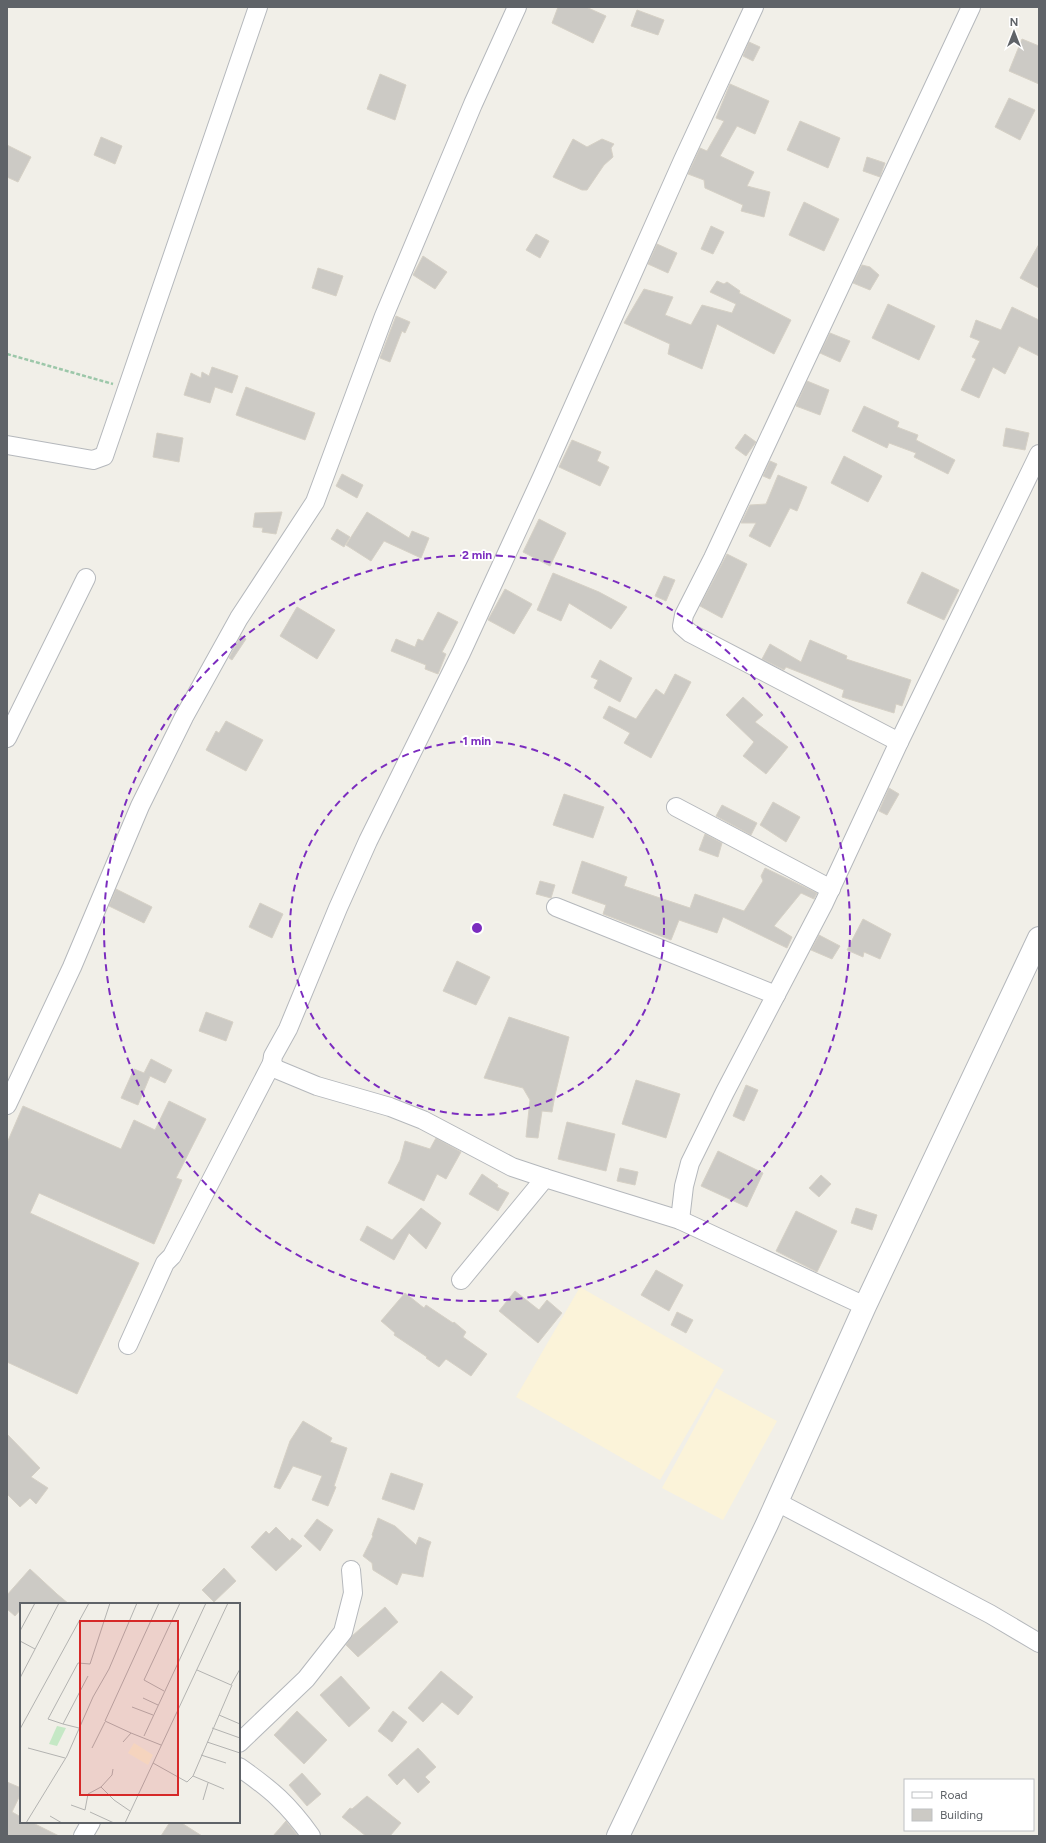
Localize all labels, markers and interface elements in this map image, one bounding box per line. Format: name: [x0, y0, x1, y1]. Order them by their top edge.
north arrow: [994, 12, 1034, 52]
text: N: [1010, 16, 1018, 29]
text: 2 min: [462, 548, 492, 562]
text: 1 min: [463, 734, 491, 748]
centre of rings: [470, 921, 484, 935]
inset map: [20, 1603, 240, 1823]
legend: [904, 1779, 1034, 1831]
text: Road: [940, 1788, 968, 1802]
text: Building: [940, 1808, 983, 1822]

